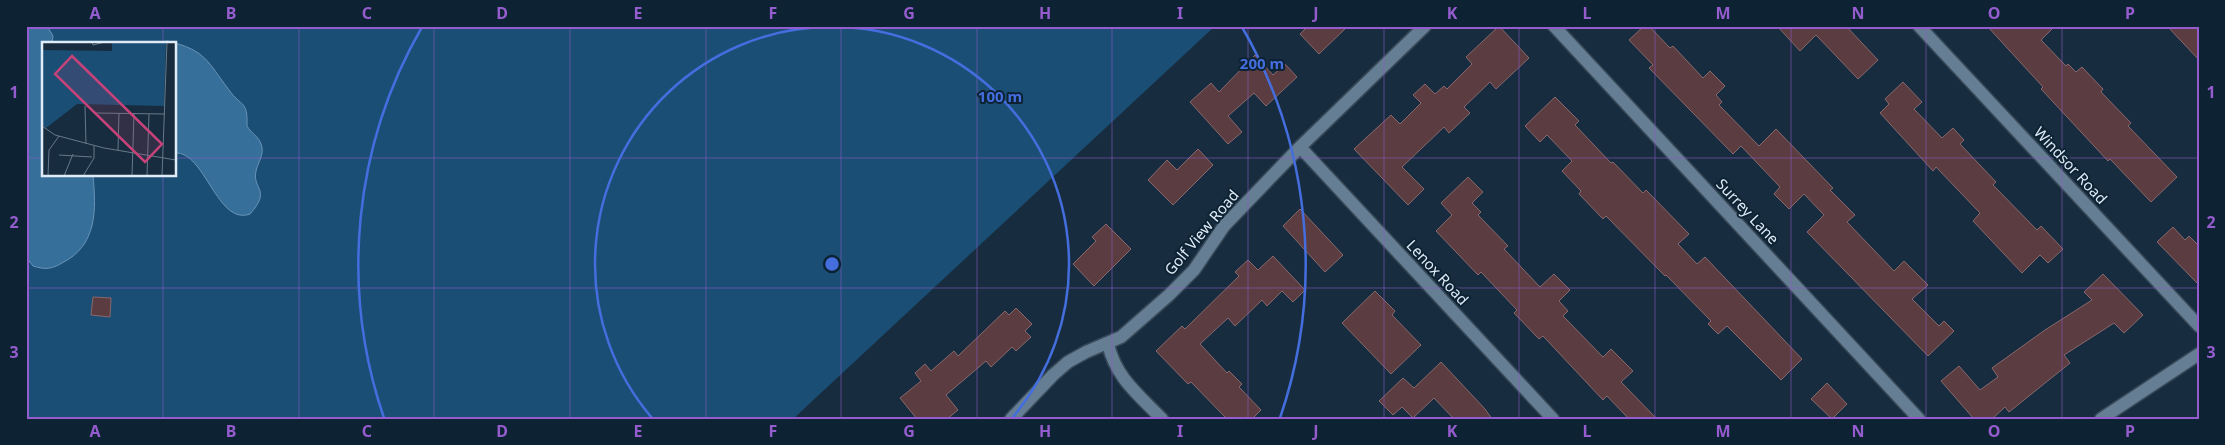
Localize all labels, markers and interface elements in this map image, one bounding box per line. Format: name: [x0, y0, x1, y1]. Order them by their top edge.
text: A: [89, 2, 101, 24]
text: B: [226, 2, 236, 24]
text: C: [362, 2, 372, 24]
text: D: [496, 2, 508, 24]
text: E: [634, 2, 643, 24]
text: F: [769, 2, 777, 24]
text: G: [903, 2, 915, 24]
text: H: [1039, 2, 1051, 24]
text: I: [1177, 2, 1183, 24]
text: J: [1311, 2, 1319, 24]
text: K: [1447, 2, 1458, 24]
text: L: [1583, 2, 1592, 24]
text: M: [1715, 2, 1731, 24]
text: N: [1851, 2, 1865, 24]
text: O: [1988, 2, 2000, 24]
text: P: [2125, 2, 2135, 24]
inset map: [42, 42, 176, 176]
text: 200 m: [1240, 53, 1284, 73]
text: 1: [9, 81, 19, 103]
text: 1: [2206, 81, 2216, 103]
text: 100 m: [978, 86, 1022, 106]
street label: Windsor Road: [2030, 122, 2112, 208]
street label: Surrey Lane: [1712, 174, 1784, 248]
street label: Golf View Road: [1159, 185, 1243, 279]
text: 2: [9, 211, 19, 233]
text: 2: [2206, 211, 2216, 233]
street label: Lenox Road: [1403, 235, 1473, 309]
centre of rings: [823, 255, 841, 273]
text: 3: [9, 341, 19, 363]
text: 3: [2206, 341, 2216, 363]
text: A: [89, 420, 101, 442]
text: B: [226, 420, 236, 442]
text: C: [362, 420, 372, 442]
text: D: [496, 420, 508, 442]
text: E: [634, 420, 643, 442]
text: F: [769, 420, 777, 442]
text: G: [903, 420, 915, 442]
text: H: [1039, 420, 1051, 442]
text: I: [1177, 420, 1183, 442]
text: J: [1311, 420, 1319, 442]
text: K: [1447, 420, 1458, 442]
text: L: [1583, 420, 1592, 442]
text: M: [1715, 420, 1731, 442]
text: N: [1851, 420, 1865, 442]
text: O: [1988, 420, 2000, 442]
text: P: [2125, 420, 2135, 442]

